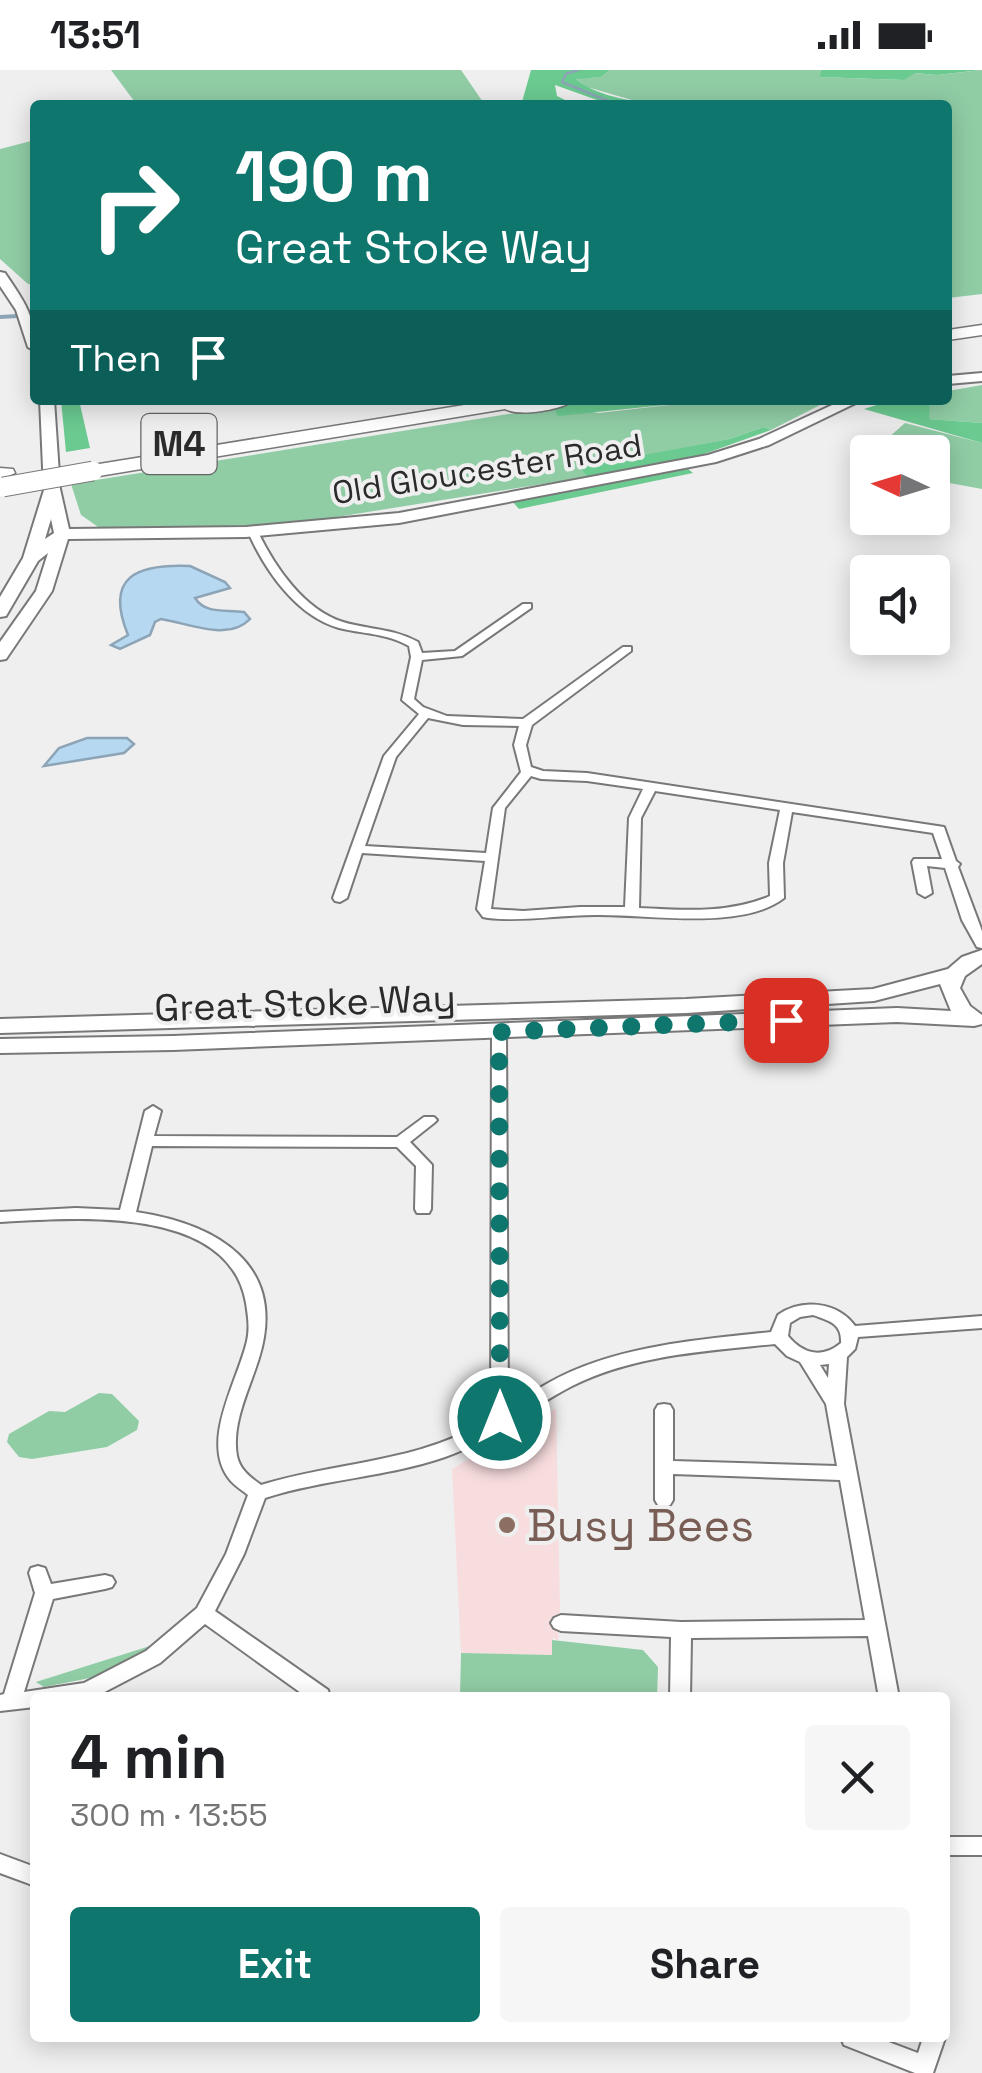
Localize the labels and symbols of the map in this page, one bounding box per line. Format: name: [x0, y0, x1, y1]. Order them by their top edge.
road number: M4: [142, 414, 216, 474]
street label: Old Gloucester Road: [329, 425, 645, 513]
north arrow: [850, 435, 950, 535]
street label: Great Stoke Way: [153, 974, 457, 1032]
pin: [744, 978, 829, 1063]
position arrow: [448, 1366, 552, 1470]
place label: Busy Bees: [527, 1497, 754, 1554]
marker: Busy Bees: [496, 1514, 518, 1536]

